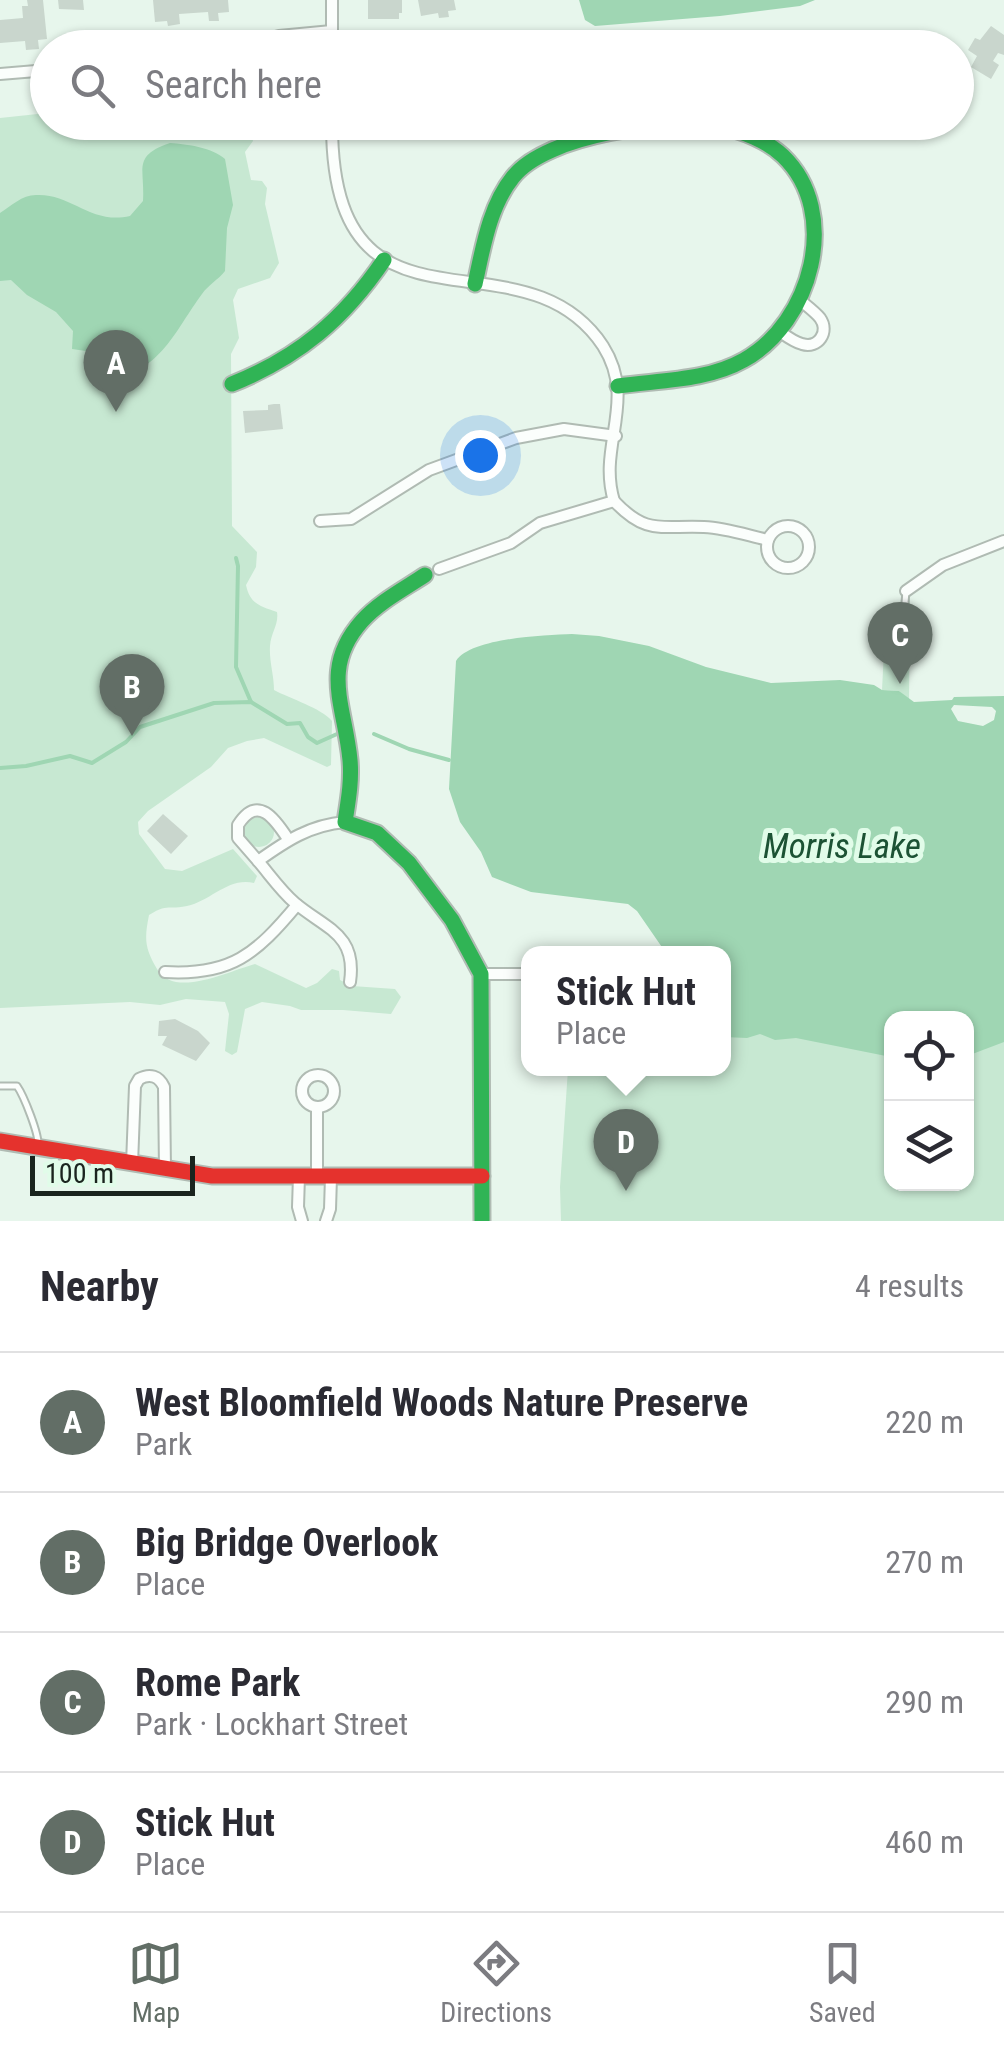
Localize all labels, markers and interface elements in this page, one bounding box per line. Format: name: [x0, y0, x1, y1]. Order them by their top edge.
search box: [30, 30, 974, 140]
icon: search: [65, 58, 120, 113]
text: Search here: [145, 63, 322, 107]
pin: A: [84, 330, 148, 412]
your location: [455, 430, 506, 481]
pin: C: [868, 602, 932, 684]
pin: B: [100, 654, 164, 736]
water label: Morris Lake: [763, 826, 921, 867]
popup: [521, 946, 731, 1076]
text: Stick Hut: [556, 970, 696, 1014]
map controls: [884, 1011, 974, 1191]
button: locate: [884, 1011, 974, 1101]
text: Place: [556, 1014, 626, 1052]
button: layers: [884, 1101, 974, 1191]
pin: D: [594, 1108, 658, 1191]
scale bar: [30, 1151, 195, 1196]
text: 100 m: [45, 1157, 114, 1190]
text: Nearby: [40, 1262, 159, 1311]
text: 4 results: [855, 1267, 964, 1305]
text: West Bloomfield Woods Nature Preserve: [135, 1381, 748, 1425]
text: A: [63, 1403, 82, 1441]
text: 220 m: [885, 1403, 964, 1441]
text: Park: [135, 1425, 192, 1463]
text: Big Bridge Overlook: [135, 1521, 438, 1565]
text: B: [64, 1543, 81, 1581]
text: 270 m: [885, 1543, 964, 1581]
text: Place: [135, 1565, 205, 1603]
text: Rome Park: [135, 1661, 300, 1705]
text: C: [63, 1683, 82, 1721]
text: 290 m: [885, 1683, 964, 1721]
text: Park · Lockhart Street: [135, 1705, 408, 1743]
text: Stick Hut: [135, 1801, 275, 1845]
text: D: [63, 1823, 82, 1861]
text: 460 m: [885, 1823, 964, 1861]
text: Place: [135, 1845, 205, 1883]
tab: Map: [128, 1936, 183, 2029]
tab: Directions: [440, 1936, 552, 2029]
tab: Saved: [809, 1936, 876, 2029]

